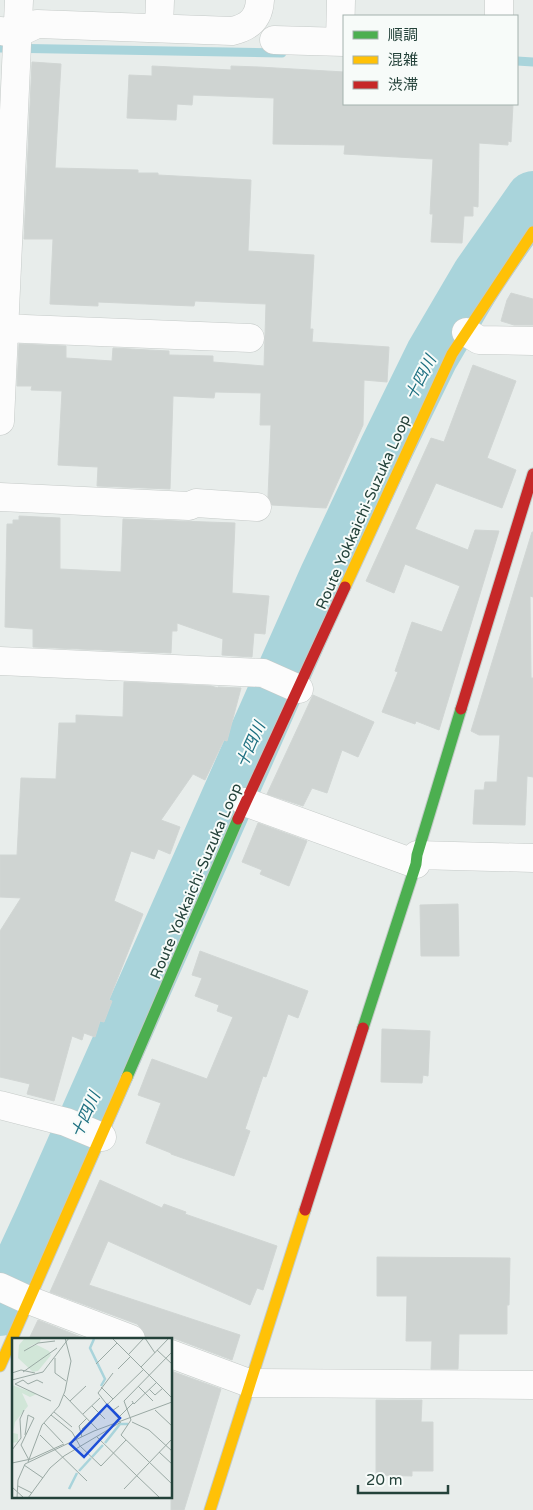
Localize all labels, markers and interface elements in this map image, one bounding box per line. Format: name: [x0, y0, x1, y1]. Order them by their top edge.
legend: [343, 15, 518, 105]
text: 順調: [388, 26, 418, 44]
text: 混雑: [388, 51, 418, 69]
text: 渋滞: [388, 76, 418, 94]
water label: 十四川: [401, 350, 442, 404]
street label: Route Yokkaichi-Suzuka Loop: [312, 412, 414, 612]
water label: 十四川: [232, 717, 271, 771]
street label: Route Yokkaichi-Suzuka Loop: [146, 780, 246, 982]
water label: 十四川: [67, 1087, 106, 1141]
inset map: [12, 1338, 172, 1498]
scale bar: [358, 1462, 448, 1494]
text: 20 m: [366, 1471, 403, 1489]

